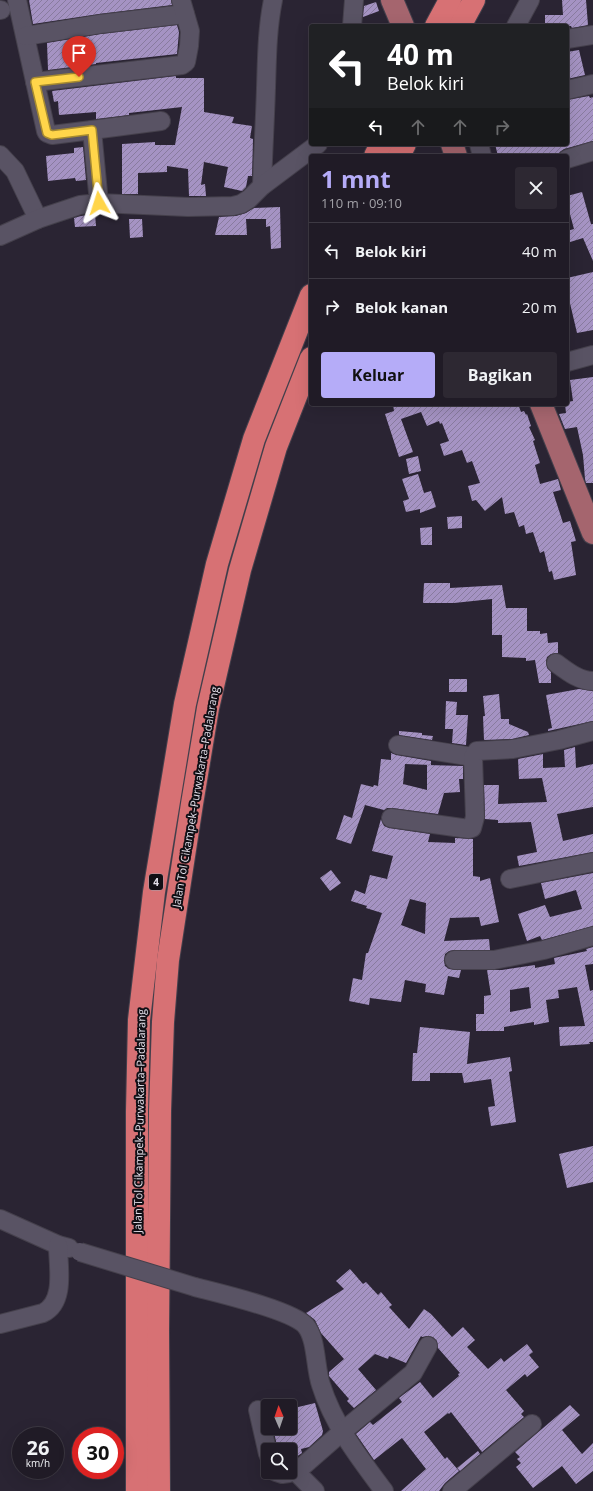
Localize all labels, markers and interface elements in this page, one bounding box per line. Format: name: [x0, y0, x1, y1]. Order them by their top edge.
text: 40 m: [387, 35, 454, 73]
pin: [62, 36, 96, 77]
icon: left: [321, 40, 373, 92]
icon: arrive: [68, 42, 90, 64]
text: Belok kiri: [387, 71, 464, 95]
icon: left: [365, 116, 387, 138]
icon: ahead: [407, 116, 429, 138]
icon: ahead: [449, 116, 471, 138]
icon: right: [491, 116, 513, 138]
text: 1 mnt: [321, 162, 391, 195]
button: close: [515, 167, 557, 209]
position arrow: [78, 182, 120, 224]
text: 110 m · 09:10: [321, 194, 402, 212]
icon: left: [321, 240, 343, 262]
text: Belok kiri: [355, 241, 426, 261]
text: 40 m: [522, 241, 557, 261]
icon: right: [321, 296, 343, 318]
text: Belok kanan: [355, 297, 448, 317]
text: 20 m: [522, 297, 557, 317]
button: Keluar: [321, 352, 435, 398]
button: Bagikan: [443, 352, 557, 398]
street label: Jalan Tol Cikampek–Purwakarta–Padalarang: [168, 685, 222, 910]
road number: 4: [149, 874, 163, 890]
street label: Jalan Tol Cikampek–Purwakarta–Padalarang: [130, 1009, 148, 1234]
north arrow: [261, 1399, 297, 1435]
map controls: [261, 1399, 297, 1479]
speed limit sign: 30: [72, 1427, 124, 1479]
text: 26: [27, 1434, 49, 1461]
button: search: [261, 1443, 297, 1479]
text: km/h: [26, 1456, 50, 1470]

